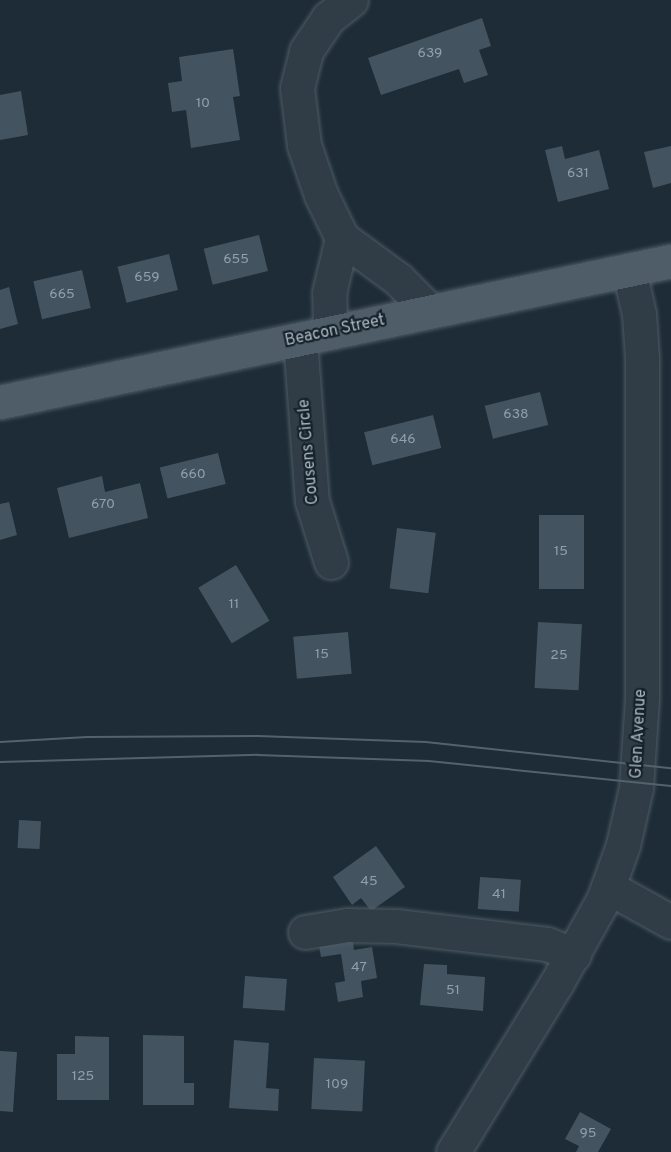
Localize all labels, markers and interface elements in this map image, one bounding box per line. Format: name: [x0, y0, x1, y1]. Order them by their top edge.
house number: 639: [418, 46, 442, 62]
house number: 10: [196, 96, 210, 112]
house number: 631: [567, 166, 589, 182]
house number: 655: [223, 252, 249, 268]
house number: 659: [134, 270, 160, 286]
house number: 665: [49, 287, 75, 303]
street label: Beacon Street: [283, 311, 387, 351]
street label: Cousens Circle: [295, 398, 323, 506]
house number: 638: [503, 407, 529, 423]
house number: 646: [390, 432, 416, 448]
house number: 660: [180, 467, 206, 483]
house number: 670: [91, 497, 115, 513]
house number: 15: [554, 544, 568, 560]
house number: 11: [229, 597, 239, 613]
house number: 15: [315, 647, 329, 663]
house number: 25: [550, 648, 568, 664]
street label: Glen Avenue: [627, 688, 651, 780]
house number: 45: [360, 874, 378, 890]
house number: 41: [492, 887, 506, 903]
house number: 47: [351, 960, 367, 976]
house number: 51: [446, 983, 460, 999]
house number: 125: [72, 1069, 94, 1085]
house number: 109: [326, 1077, 348, 1093]
house number: 95: [579, 1126, 597, 1142]

